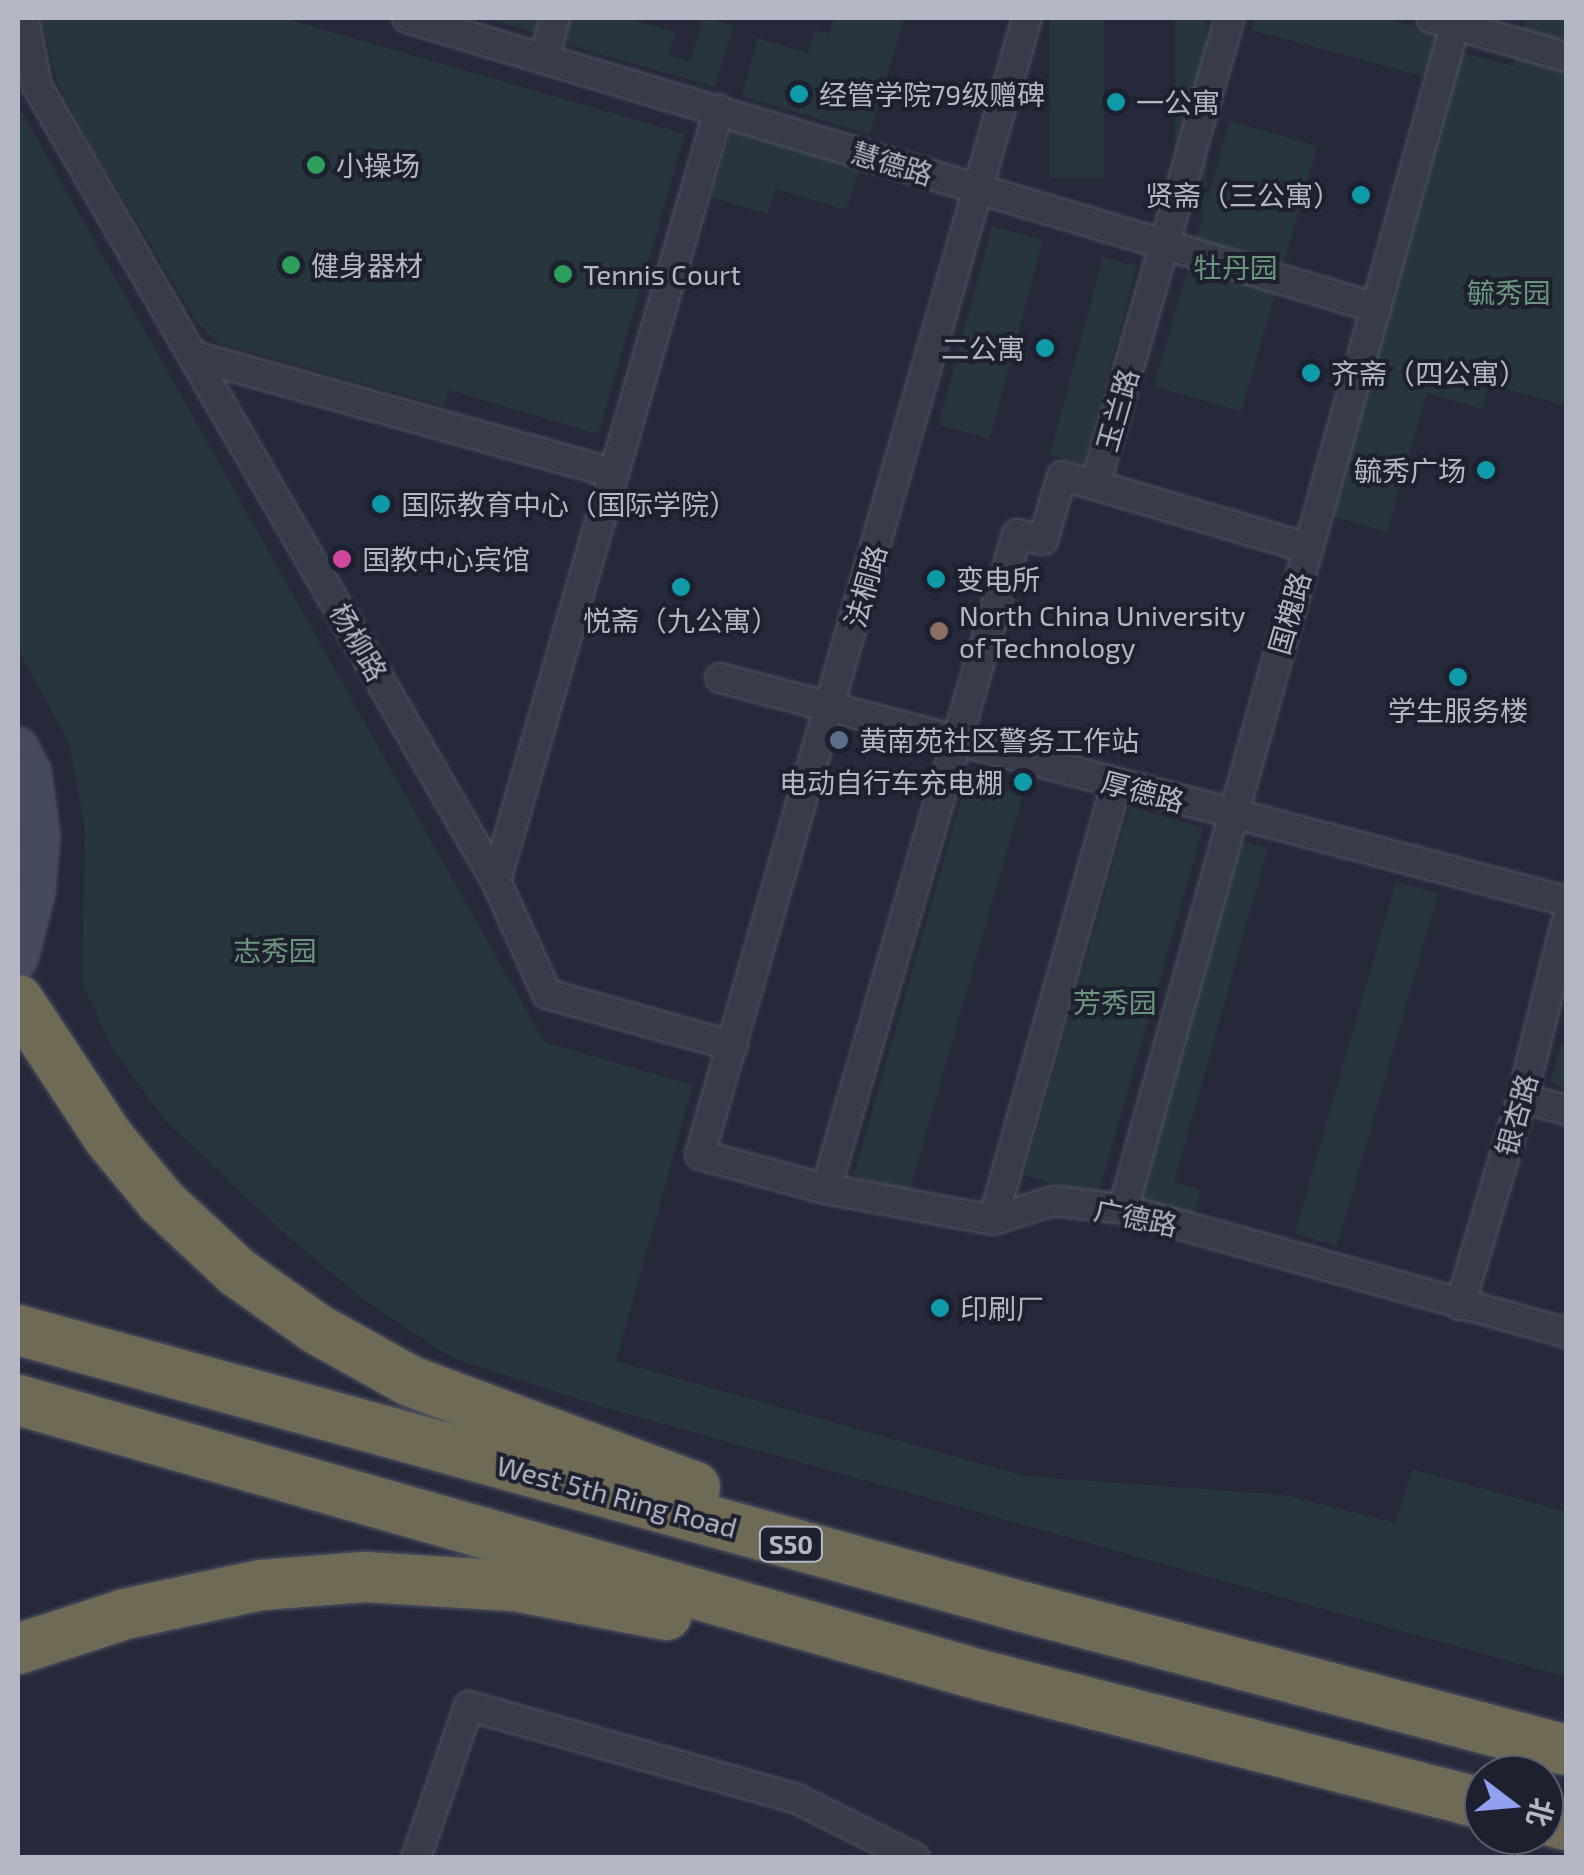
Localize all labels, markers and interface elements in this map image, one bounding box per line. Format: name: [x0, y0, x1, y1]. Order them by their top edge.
place label: 经管学院79级赠碑: [819, 77, 1045, 111]
marker: 经管学院79级赠碑: [788, 83, 810, 105]
place label: 一公寓: [1136, 85, 1220, 119]
marker: 一公寓: [1105, 91, 1127, 113]
street label: 慧德路: [847, 135, 937, 191]
place label: 小操场: [336, 148, 420, 182]
marker: 小操场: [305, 154, 327, 176]
place label: 贤斋（三公寓）: [1145, 178, 1341, 212]
marker: 贤斋（三公寓）: [1350, 184, 1372, 206]
place label: 健身器材: [311, 248, 423, 282]
park label: 牡丹园: [1194, 250, 1278, 284]
marker: 健身器材: [280, 254, 302, 276]
place label: Tennis Court: [583, 257, 741, 291]
marker: Tennis Court: [552, 263, 574, 285]
park label: 毓秀园: [1467, 275, 1551, 309]
place label: 二公寓: [941, 331, 1025, 365]
marker: 二公寓: [1034, 337, 1056, 359]
place label: 齐斋（四公寓）: [1331, 356, 1527, 390]
marker: 齐斋（四公寓）: [1300, 362, 1322, 384]
street label: 玉兰路: [1089, 365, 1145, 455]
place label: 毓秀广场: [1354, 453, 1466, 487]
marker: 毓秀广场: [1475, 459, 1497, 481]
place label: 国际教育中心（国际学院）: [401, 487, 737, 521]
marker: 国际教育中心（国际学院）: [370, 493, 392, 515]
street label: 法桐路: [837, 541, 893, 631]
place label: 国教中心宾馆: [362, 542, 530, 576]
marker: 国教中心宾馆: [331, 548, 353, 570]
place label: 变电所: [956, 562, 1040, 596]
marker: 变电所: [925, 568, 947, 590]
street label: 国槐路: [1261, 568, 1317, 658]
marker: 悦斋（九公寓）: [670, 576, 692, 598]
street label: 杨柳路: [323, 597, 395, 687]
place label: North China University of Technology: [959, 598, 1246, 664]
place label: 悦斋（九公寓）: [583, 603, 779, 637]
marker: North China University of Technology: [928, 620, 950, 642]
marker: 学生服务楼: [1447, 666, 1469, 688]
place label: 学生服务楼: [1388, 693, 1528, 727]
place label: 黄南苑社区警务工作站: [859, 723, 1139, 757]
marker: 黄南苑社区警务工作站: [828, 729, 850, 751]
street label: 厚德路: [1098, 764, 1188, 818]
place label: 电动自行车充电棚: [779, 765, 1003, 799]
marker: 电动自行车充电棚: [1012, 771, 1034, 793]
park label: 志秀园: [233, 933, 317, 967]
park label: 芳秀园: [1073, 985, 1157, 1019]
street label: 银杏路: [1488, 1070, 1544, 1160]
street label: 广德路: [1091, 1192, 1181, 1242]
place label: 印刷厂: [960, 1291, 1044, 1325]
marker: 印刷厂: [929, 1297, 951, 1319]
street label: West 5th Ring Road: [493, 1448, 741, 1544]
road number: S50: [758, 1524, 824, 1564]
north arrow: [1464, 1755, 1564, 1855]
text: 北: [1521, 1795, 1561, 1831]

